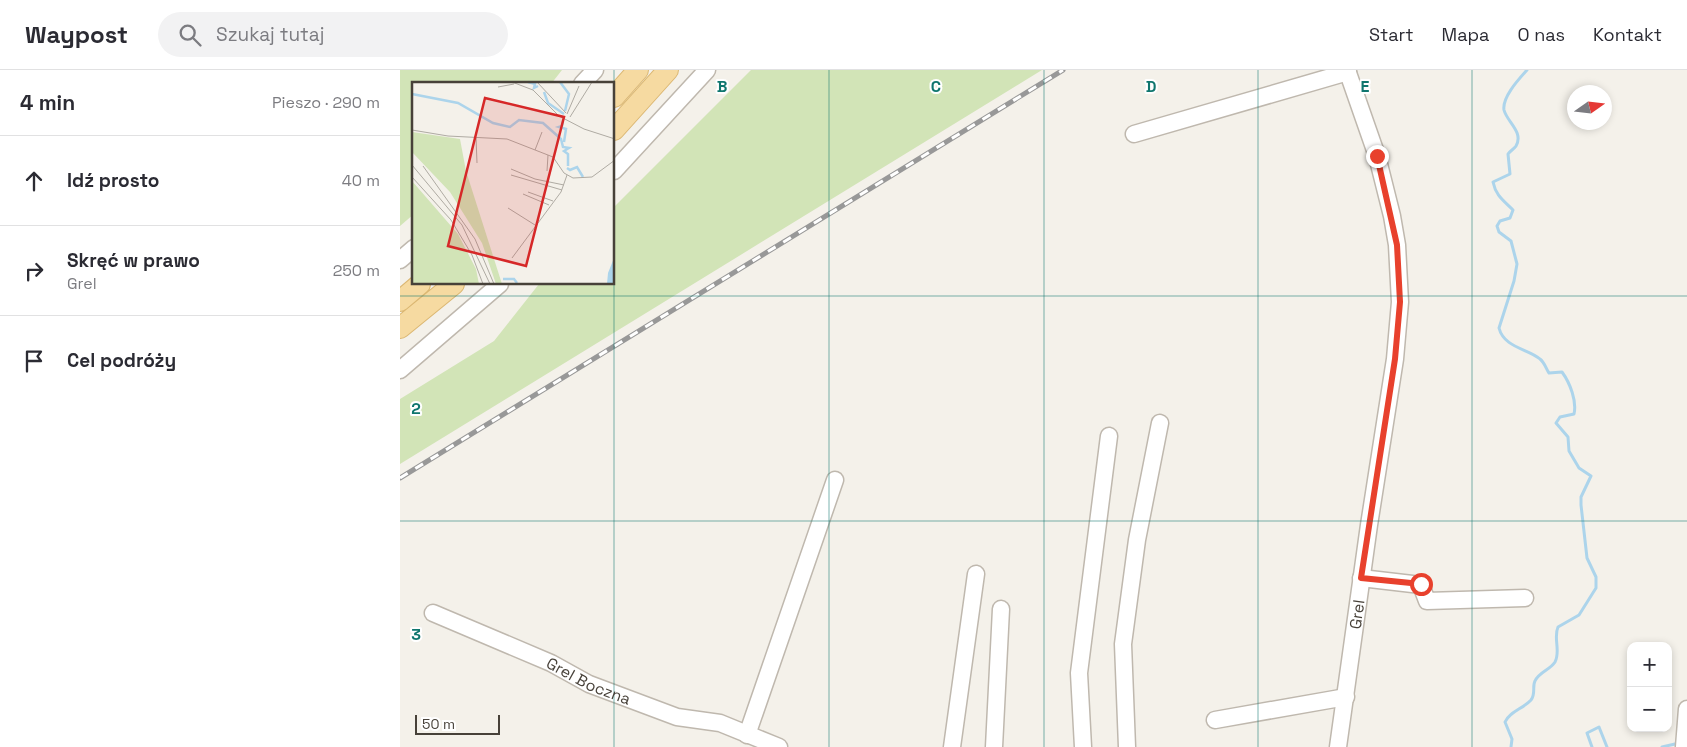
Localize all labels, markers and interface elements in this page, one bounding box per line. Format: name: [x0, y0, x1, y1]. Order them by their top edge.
search box: [158, 12, 508, 57]
text: Waypost: [25, 19, 128, 50]
icon: search: [176, 21, 204, 49]
text: Szukaj tutaj: [216, 22, 324, 47]
text: Start: [1369, 23, 1414, 46]
text: Mapa: [1442, 23, 1489, 46]
text: O nas: [1517, 23, 1565, 46]
text: Kontakt: [1593, 23, 1662, 46]
text: B: [717, 76, 727, 97]
text: C: [931, 76, 941, 97]
text: D: [1146, 76, 1156, 97]
text: E: [1361, 76, 1370, 97]
inset map: [412, 82, 615, 285]
north arrow: [1567, 85, 1612, 130]
text: 4 min: [20, 89, 75, 116]
text: Pieszo · 290 m: [272, 92, 380, 113]
route end: [1366, 145, 1389, 168]
icon: ahead: [20, 167, 48, 195]
text: Idź prosto: [67, 168, 159, 193]
text: 40 m: [342, 170, 380, 191]
text: Skręć w prawo: [67, 248, 200, 273]
icon: right: [20, 257, 48, 285]
text: 250 m: [333, 260, 380, 281]
text: Grel: [67, 273, 97, 294]
icon: arrive: [20, 347, 48, 375]
text: Cel podróży: [67, 348, 176, 373]
text: 2: [411, 398, 421, 419]
route start: [1410, 573, 1433, 596]
street label: Grel: [1344, 598, 1369, 630]
text: 3: [411, 624, 421, 645]
map controls: [1627, 642, 1672, 732]
button: +: [1627, 642, 1672, 687]
street label: Grel Boczna: [543, 652, 634, 709]
button: −: [1627, 687, 1672, 732]
scale bar: [415, 712, 500, 735]
text: 50 m: [422, 715, 455, 733]

